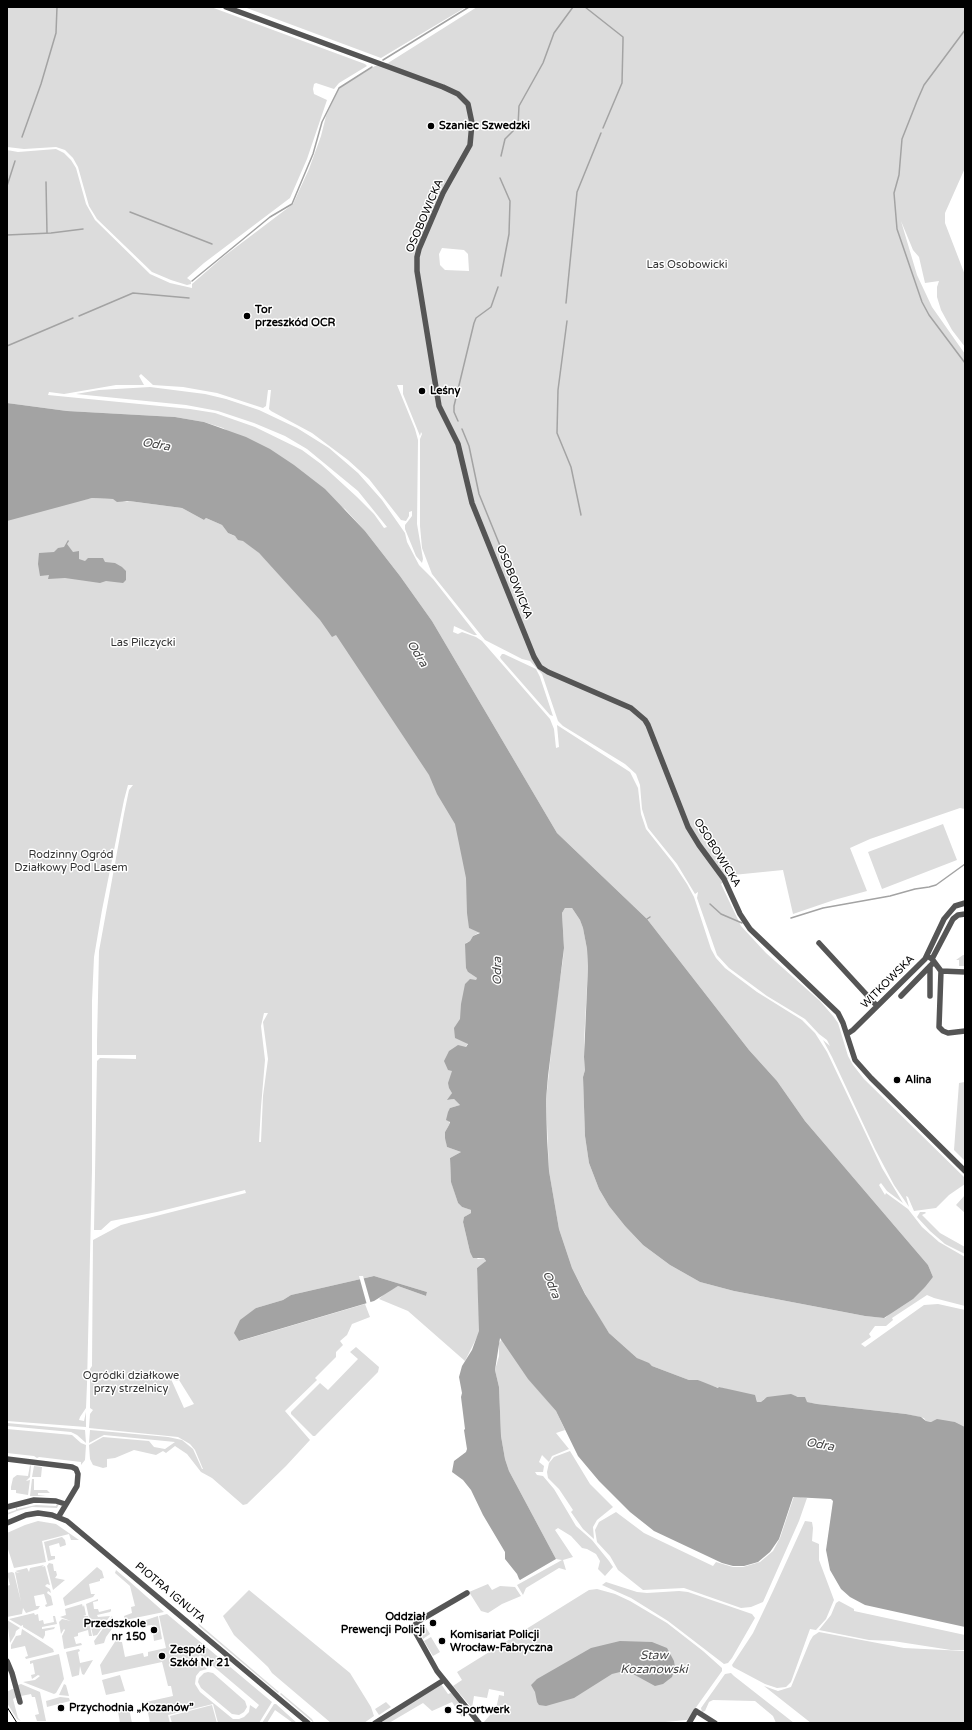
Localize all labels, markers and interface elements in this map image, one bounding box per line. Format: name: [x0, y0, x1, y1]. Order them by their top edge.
place label: Szaniec Szwedzki: [439, 119, 530, 133]
marker: Szaniec Szwedzki: [426, 121, 436, 131]
street label: OSOBOWICKA: [404, 177, 446, 255]
park label: Las Osobowicki: [646, 258, 728, 272]
place label: Tor przeszkód OCR: [255, 303, 335, 329]
marker: Tor przeszkód OCR: [242, 311, 252, 321]
place label: Leśny: [430, 384, 460, 398]
marker: Leśny: [417, 386, 427, 396]
water label: Odra: [141, 435, 171, 455]
street label: OSOBOWICKA: [493, 543, 535, 621]
park label: Las Pilczycki: [110, 636, 176, 650]
water label: Odra: [404, 638, 430, 670]
street label: OSOBOWICKA: [691, 816, 743, 890]
park label: Rodzinny Ogród Działkowy Pod Lasem: [14, 848, 128, 874]
street label: WITKOWSKA: [859, 953, 917, 1011]
water label: Odra: [491, 957, 505, 985]
place label: Alina: [905, 1073, 931, 1087]
marker: Alina: [892, 1075, 902, 1085]
water label: Odra: [539, 1269, 563, 1301]
park label: Ogródki działkowe przy strzelnicy: [83, 1369, 179, 1395]
water label: Odra: [805, 1435, 835, 1455]
street label: PIOTRA IGNUTA: [132, 1560, 208, 1626]
place label: Oddział Prewencji Policji: [341, 1610, 425, 1636]
place label: Przedszkole nr 150: [84, 1617, 146, 1643]
marker: Oddział Prewencji Policji: [428, 1618, 438, 1628]
marker: Przedszkole nr 150: [149, 1625, 159, 1635]
place label: Komisariat Policji Wrocław-Fabryczna: [450, 1628, 553, 1654]
marker: Komisariat Policji Wrocław-Fabryczna: [437, 1636, 447, 1646]
place label: Zespół Szkół Nr 21: [170, 1643, 230, 1669]
water label: Staw Kozanowski: [620, 1649, 688, 1677]
marker: Zespół Szkół Nr 21: [157, 1651, 167, 1661]
place label: Przychodnia „Kozanów”: [69, 1701, 194, 1715]
marker: Przychodnia „Kozanów”: [56, 1703, 66, 1713]
place label: Sportwerk: [456, 1703, 510, 1717]
marker: Sportwerk: [443, 1705, 453, 1715]

